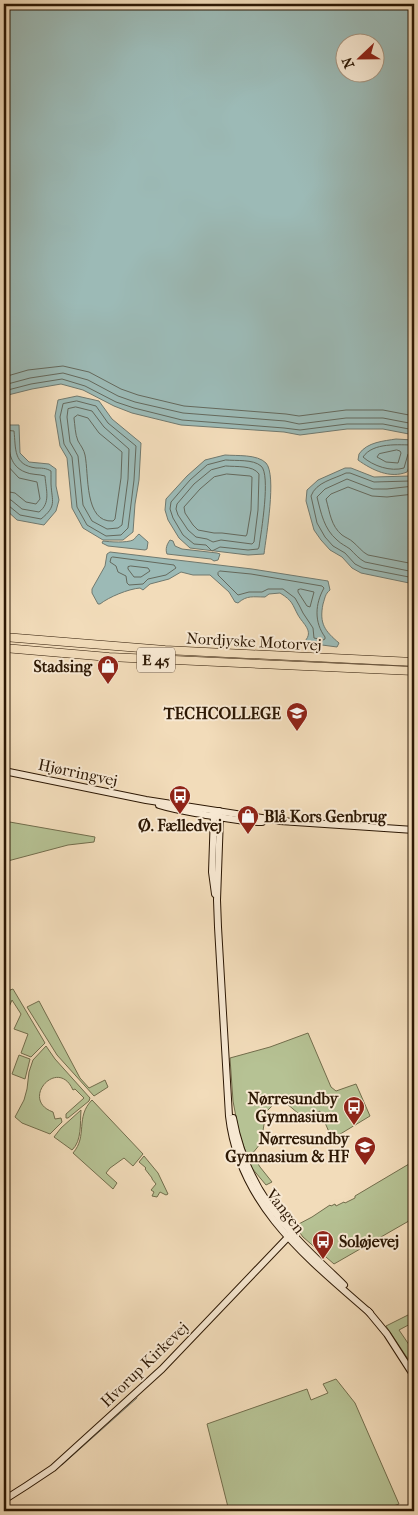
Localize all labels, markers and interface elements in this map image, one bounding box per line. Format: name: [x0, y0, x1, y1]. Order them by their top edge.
north arrow: [336, 32, 386, 82]
text: N: [338, 54, 358, 71]
street label: Nordjyske Motorvej: [186, 628, 322, 655]
road number: E 45: [137, 648, 175, 672]
shop icon: Stadsing: [96, 654, 120, 685]
place label: Stadsing: [33, 657, 92, 677]
school or university icon: TECHCOLLEGE: [285, 701, 309, 732]
place label: TECHCOLLEGE: [163, 704, 281, 723]
street label: Hjørringvej: [36, 755, 119, 790]
bus stop icon: Ø. Fælledvej: [168, 784, 192, 815]
shop icon: Blå Kors Genbrug: [236, 804, 260, 835]
place label: Blå Kors Genbrug: [264, 807, 387, 827]
place label: Ø. Fælledvej: [138, 816, 222, 835]
place label: Nørresundby Gymnasium: [247, 1089, 339, 1127]
bus stop icon: Nørresundby Gymnasium: [342, 1095, 366, 1126]
place label: Nørresundby Gymnasium & HF: [225, 1129, 350, 1167]
school or university icon: Nørresundby Gymnasium & HF: [353, 1135, 377, 1166]
street label: Vangen: [262, 1184, 309, 1238]
bus stop icon: Soløjevej: [311, 1229, 335, 1260]
place label: Soløjevej: [339, 1232, 399, 1251]
street label: Hvorup Kirkevej: [97, 1318, 192, 1411]

